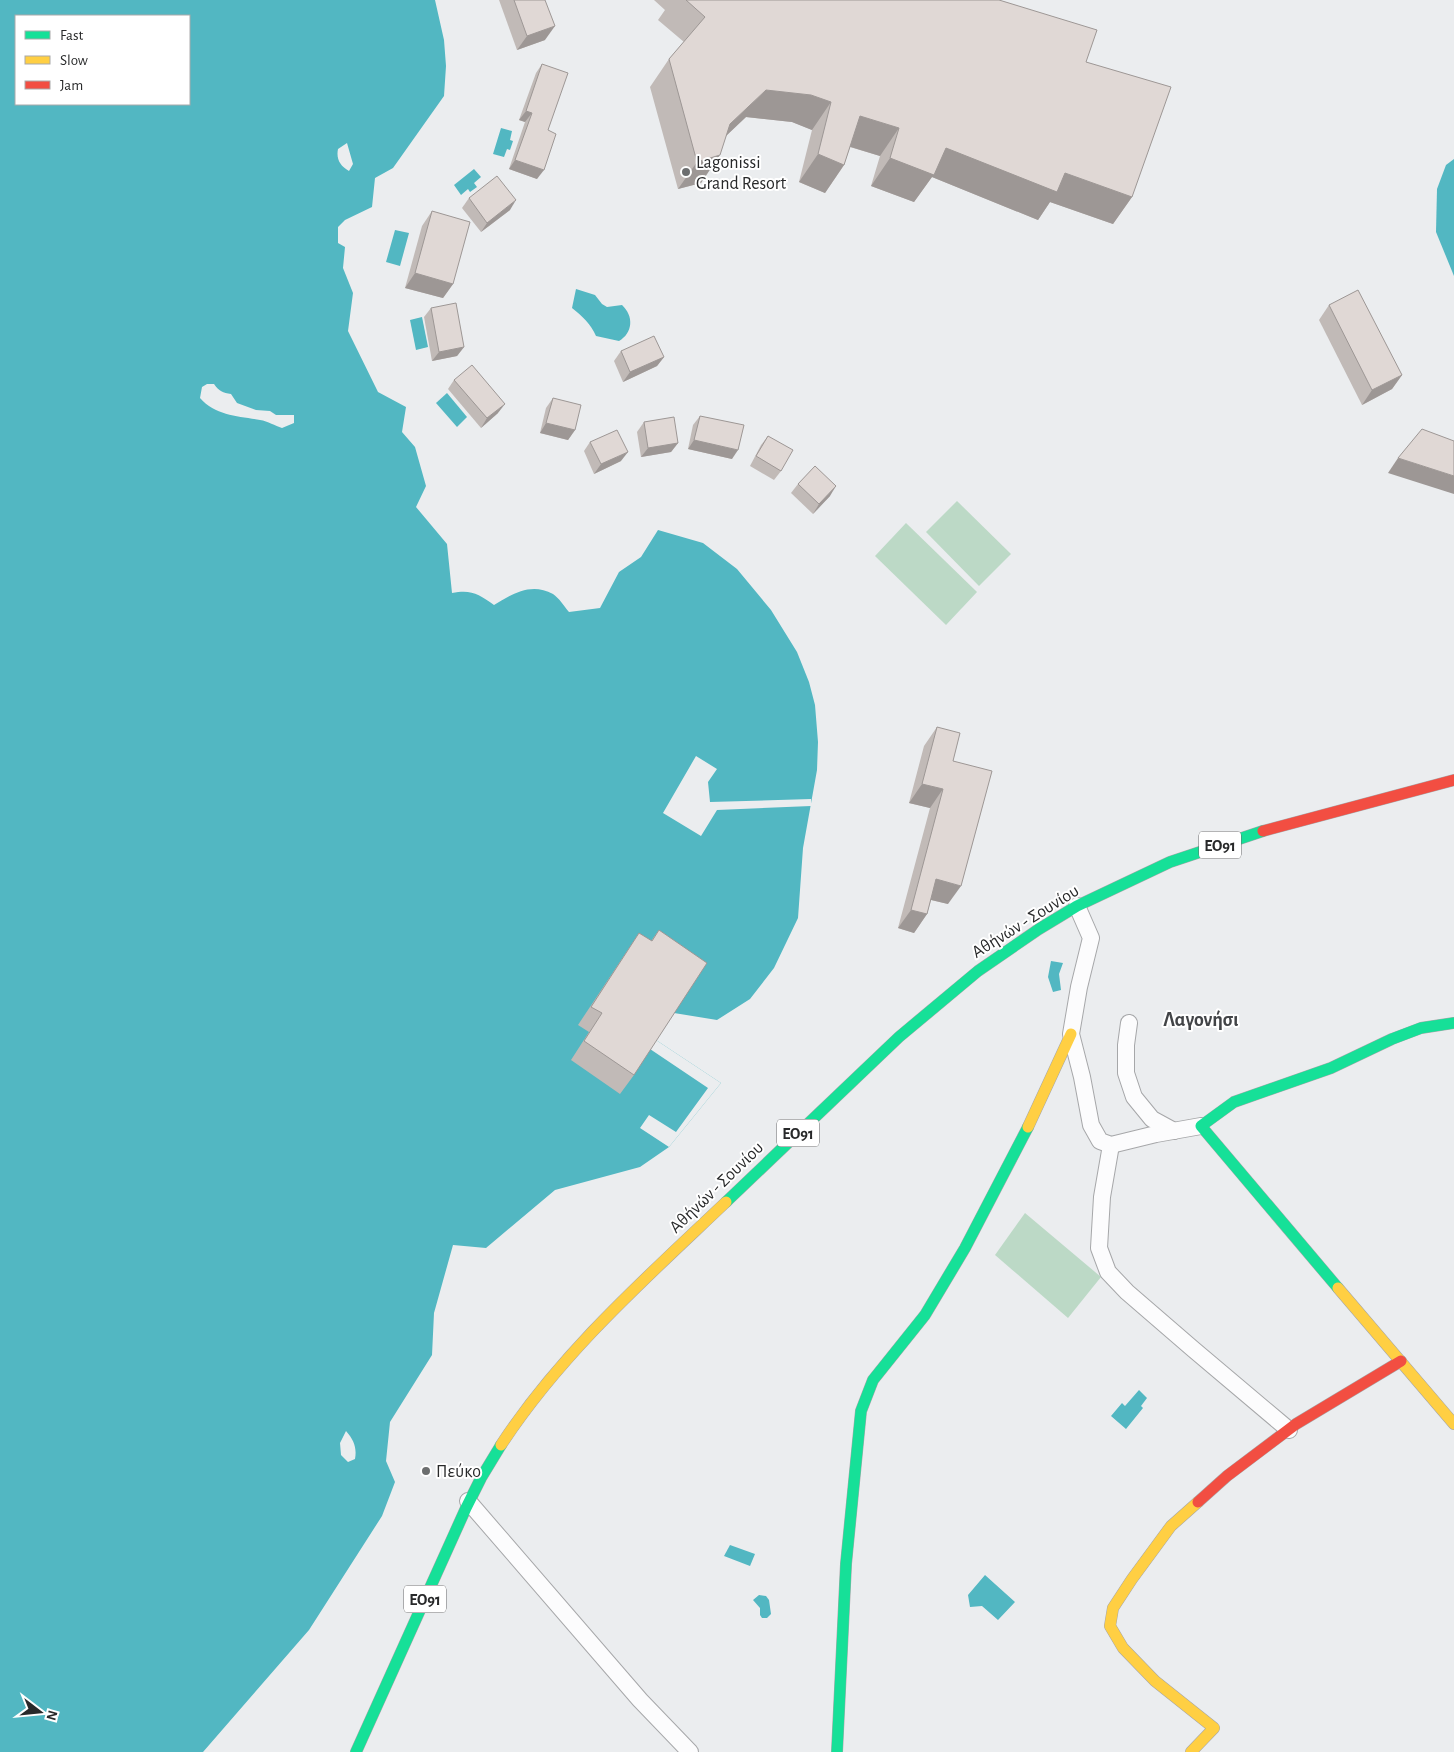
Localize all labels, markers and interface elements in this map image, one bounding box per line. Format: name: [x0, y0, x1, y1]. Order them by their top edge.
legend: [15, 15, 190, 105]
text: Fast: [60, 28, 84, 43]
text: Slow: [60, 53, 88, 68]
text: Jam: [60, 78, 83, 93]
place label: Lagonissi Grand Resort: [696, 154, 787, 193]
marker: Lagonissi Grand Resort: [680, 166, 692, 178]
road number: ΕΟ91: [1199, 832, 1241, 858]
street label: Αθήνών - Σουνίου: [968, 881, 1082, 962]
district label: Λαγονήσι: [1163, 1010, 1239, 1030]
road number: ΕΟ91: [777, 1120, 819, 1146]
street label: Αθήνών - Σουνίου: [666, 1138, 767, 1237]
place label: Πεύκο: [436, 1463, 481, 1481]
marker: Πεύκο: [420, 1465, 432, 1477]
road number: ΕΟ91: [404, 1586, 446, 1612]
north arrow: [15, 1687, 65, 1737]
text: N: [43, 1709, 60, 1722]

